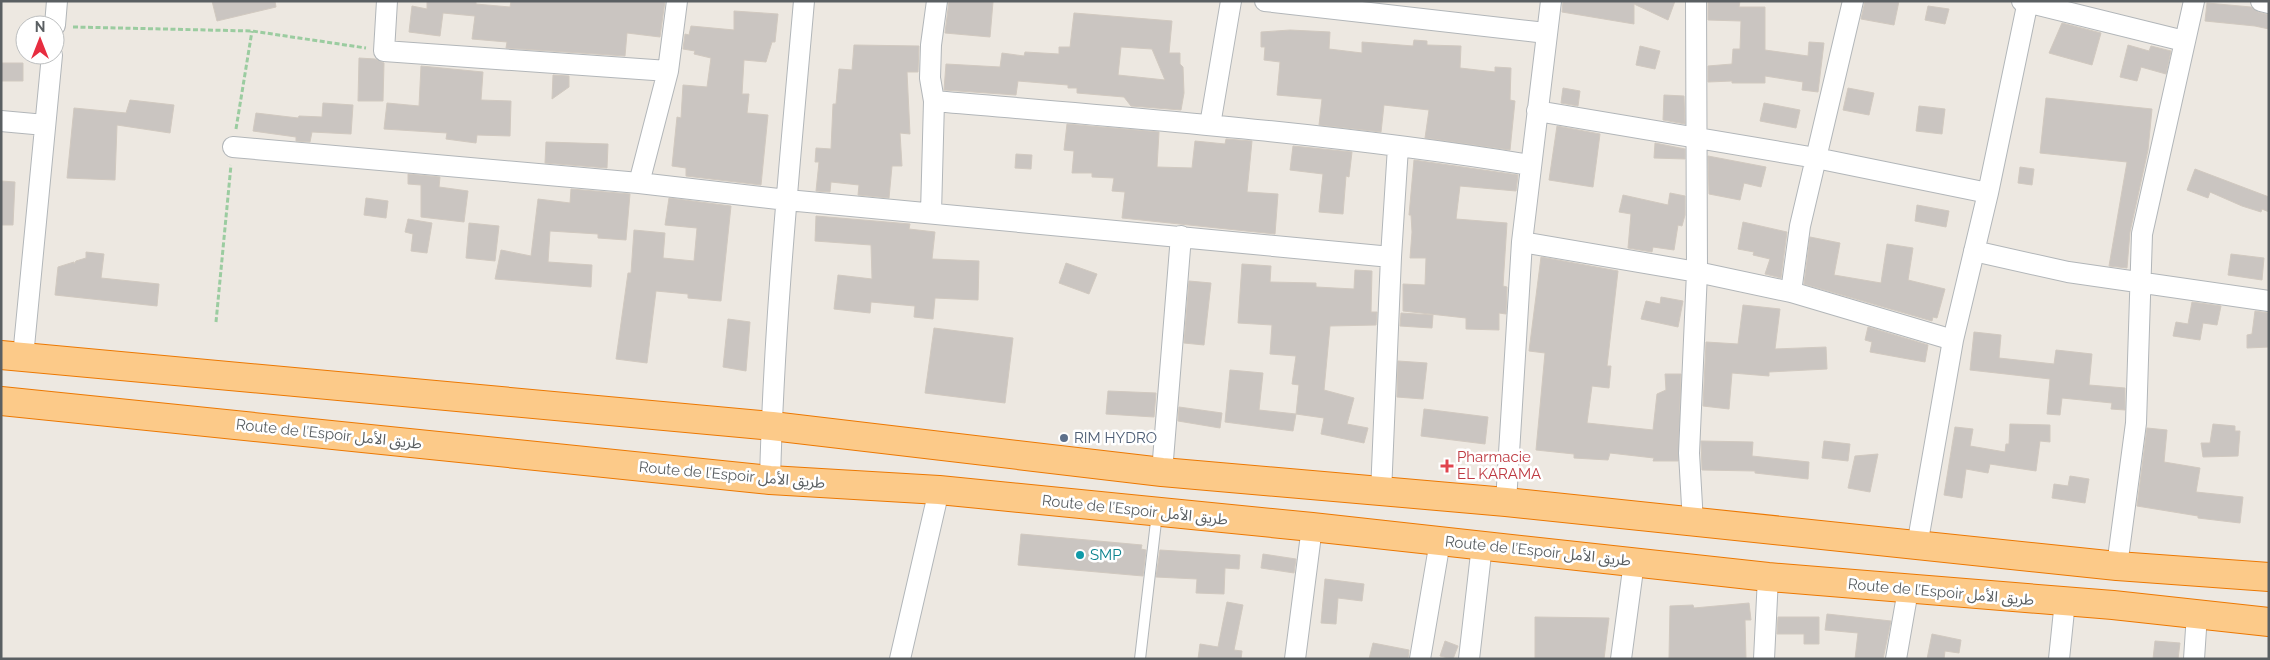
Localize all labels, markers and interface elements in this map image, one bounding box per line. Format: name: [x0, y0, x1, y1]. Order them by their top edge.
north arrow: [15, 15, 65, 65]
text: N: [35, 19, 45, 35]
street label: Route de l’Espoir طريق الأمل: [235, 415, 423, 454]
place label: RIM HYDRO: [1074, 429, 1157, 447]
marker: RIM HYDRO: [1058, 432, 1070, 444]
place label: Pharmacie EL KARAMA: [1457, 448, 1541, 483]
street label: Route de l’Espoir طريق الأمل: [638, 458, 826, 493]
marker: Pharmacie EL KARAMA: [1441, 460, 1453, 472]
street label: Route de l’Espoir طريق الأمل: [1041, 491, 1229, 530]
street label: Route de l’Espoir طريق الأمل: [1444, 532, 1632, 571]
place label: SMP: [1090, 546, 1122, 564]
marker: SMP: [1074, 549, 1086, 561]
street label: Route de l’Espoir طريق الأمل: [1847, 575, 2035, 610]

